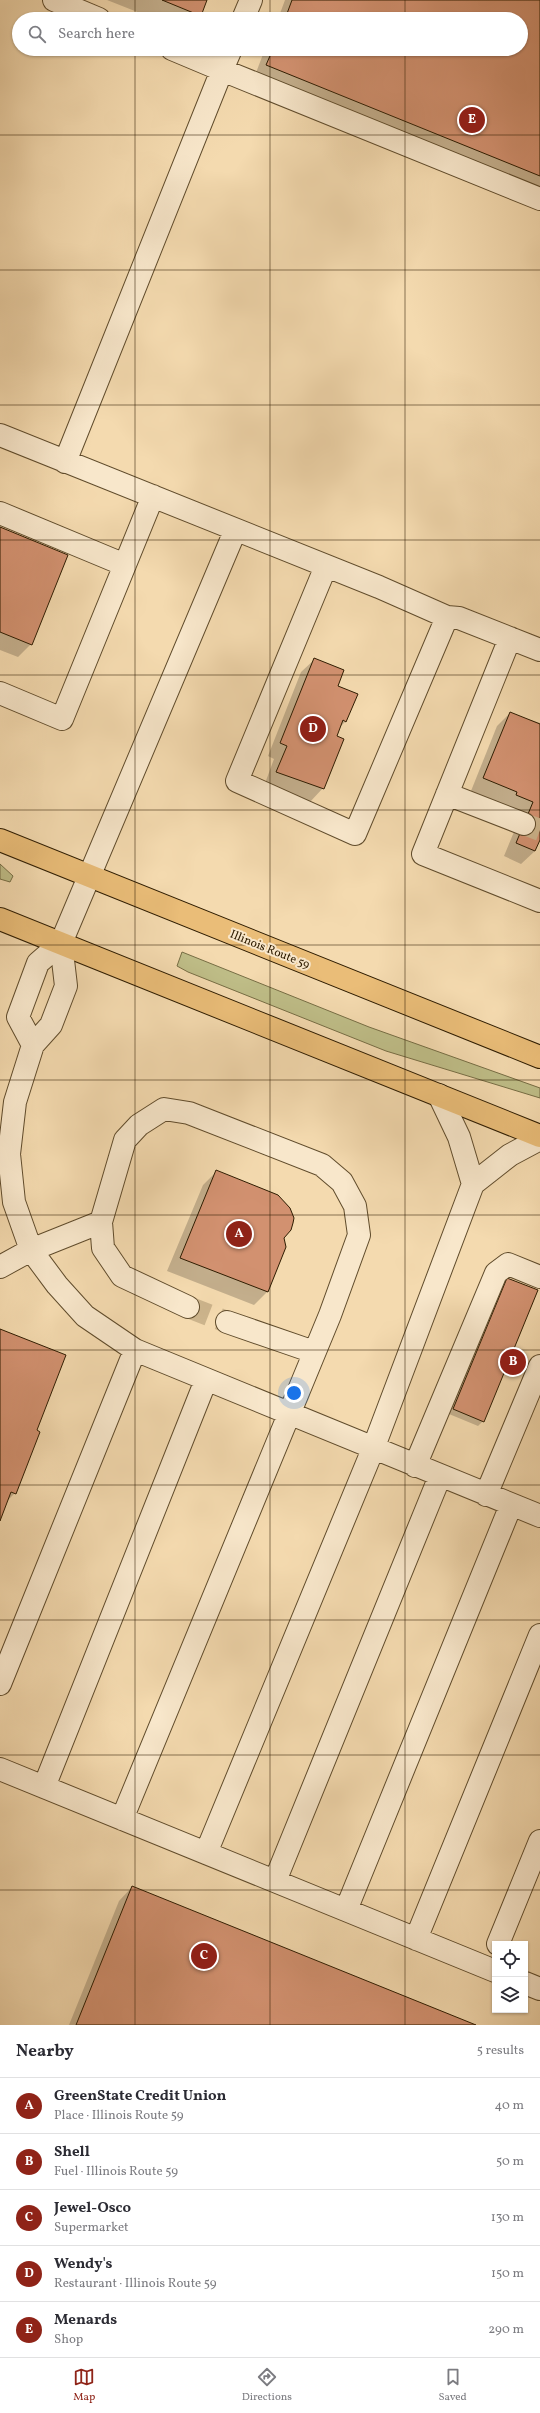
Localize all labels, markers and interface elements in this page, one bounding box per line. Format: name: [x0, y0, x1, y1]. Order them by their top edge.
search box: [12, 12, 528, 56]
icon: search: [26, 23, 48, 45]
text: Search here: [58, 24, 135, 45]
pin: E: [459, 105, 485, 135]
pin: D: [300, 714, 326, 744]
street label: Illinois Route 59: [227, 927, 312, 973]
pin: A: [226, 1219, 252, 1249]
pin: B: [500, 1347, 526, 1377]
your location: [284, 1383, 304, 1403]
pin: C: [191, 1941, 217, 1971]
map controls: [492, 1941, 528, 2013]
button: locate: [492, 1941, 528, 1977]
button: layers: [492, 1977, 528, 2013]
text: Nearby: [16, 2040, 74, 2063]
text: 5 results: [477, 2042, 524, 2060]
text: GreenState Credit Union: [54, 2086, 226, 2107]
text: A: [24, 2097, 34, 2115]
text: 40 m: [495, 2097, 524, 2115]
text: Place · Illinois Route 59: [54, 2107, 184, 2125]
text: Shell: [54, 2142, 90, 2163]
text: B: [25, 2153, 33, 2171]
text: 50 m: [496, 2153, 524, 2171]
text: Fuel · Illinois Route 59: [54, 2163, 178, 2181]
text: Jewel-Osco: [54, 2198, 131, 2219]
text: C: [25, 2209, 33, 2227]
text: 130 m: [491, 2209, 524, 2227]
text: Supermarket: [54, 2219, 129, 2237]
text: Wendy's: [54, 2254, 112, 2275]
text: D: [24, 2265, 34, 2283]
text: 150 m: [491, 2265, 524, 2283]
text: Restaurant · Illinois Route 59: [54, 2275, 217, 2293]
text: Menards: [54, 2310, 117, 2331]
text: E: [25, 2321, 33, 2339]
text: 290 m: [488, 2321, 524, 2339]
text: Shop: [54, 2331, 83, 2349]
tab: Map: [73, 2366, 95, 2405]
tab: Directions: [242, 2366, 292, 2405]
tab: Saved: [438, 2366, 467, 2405]

